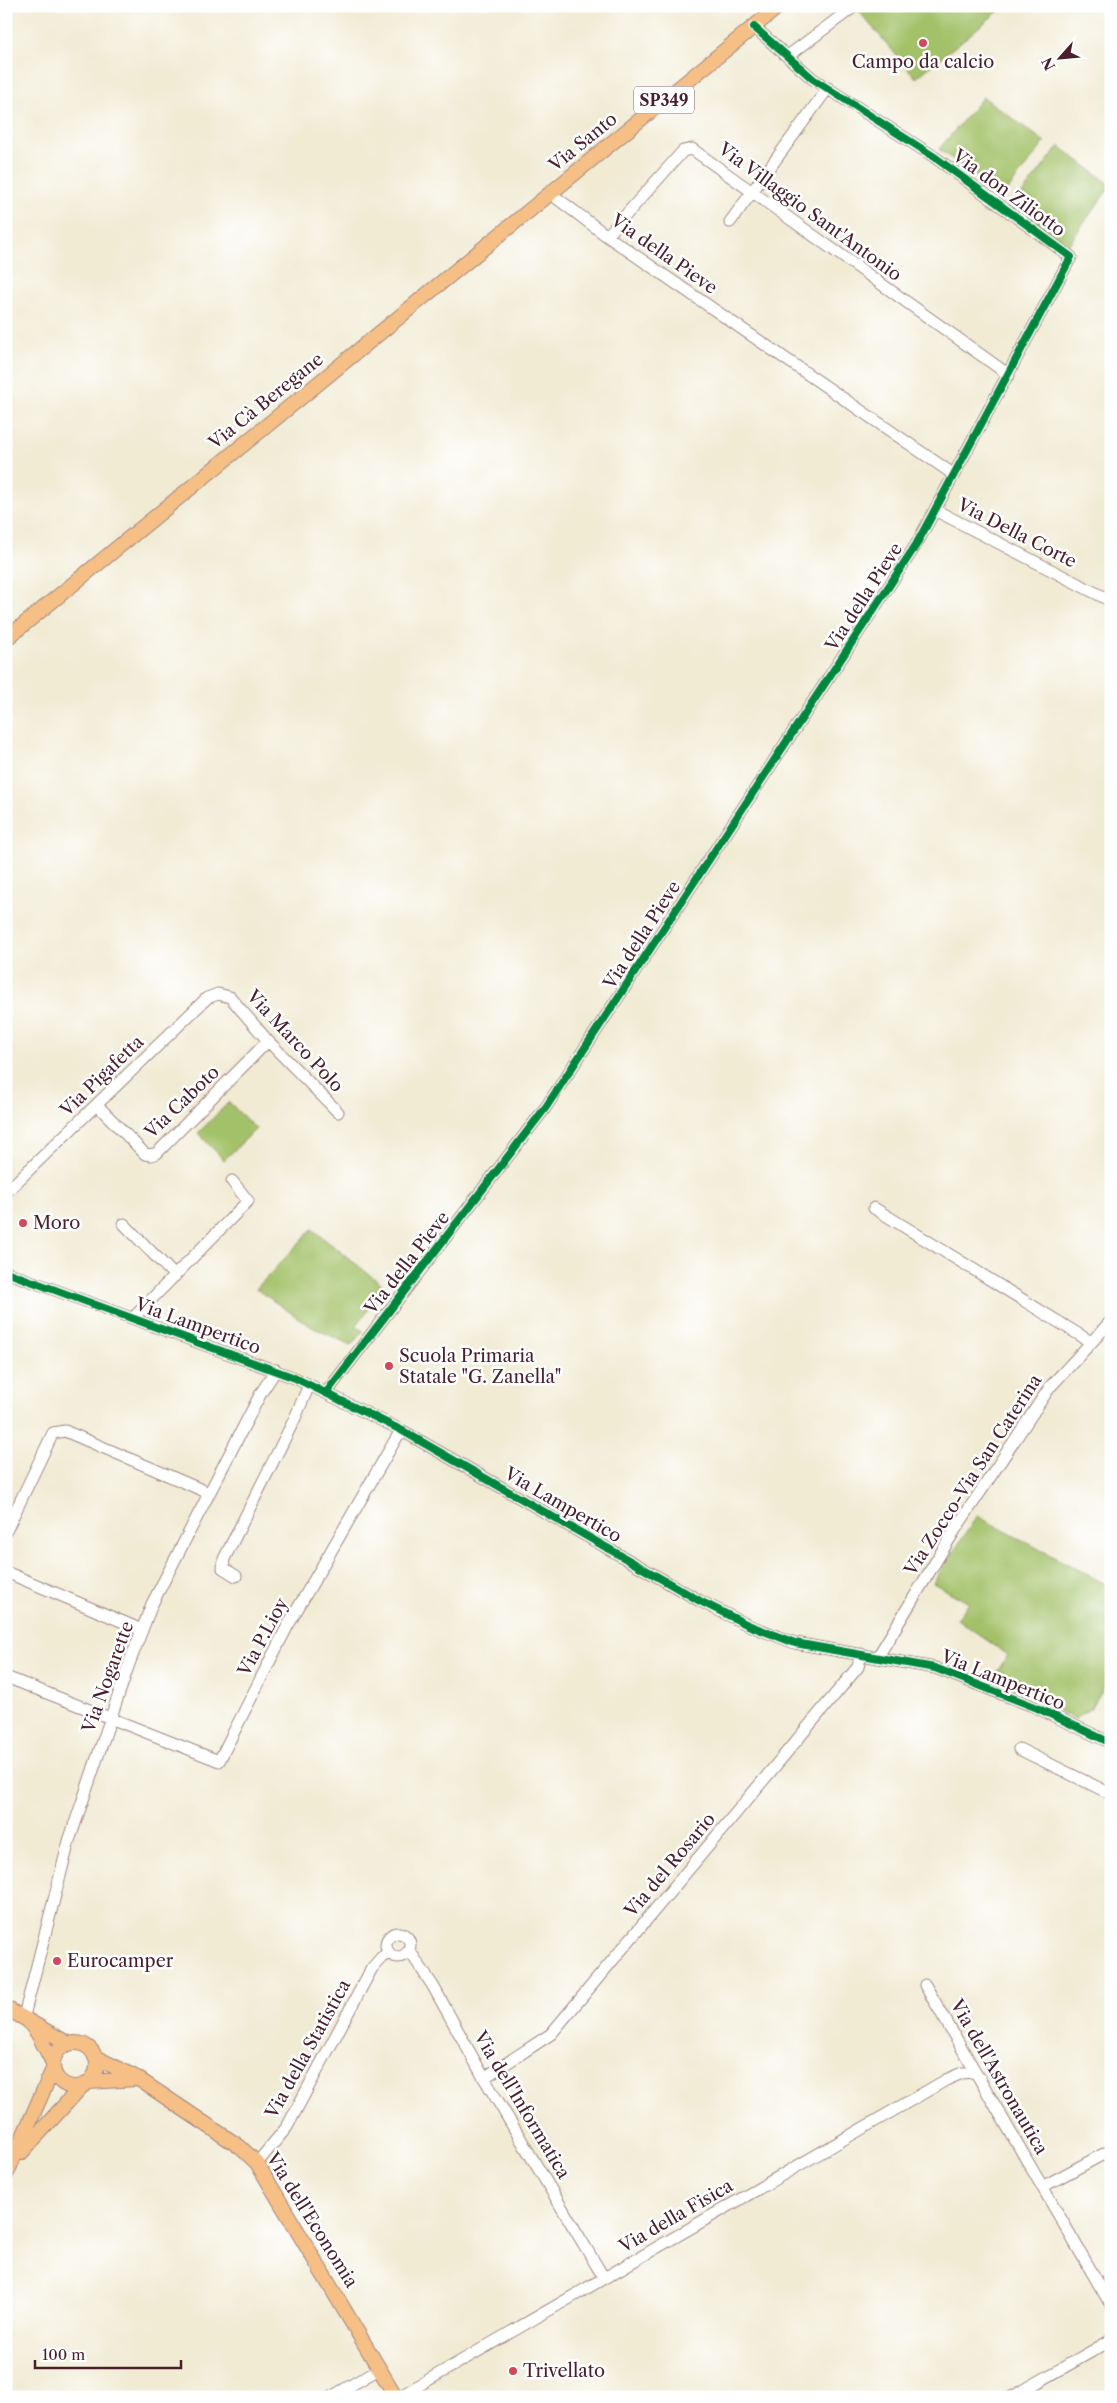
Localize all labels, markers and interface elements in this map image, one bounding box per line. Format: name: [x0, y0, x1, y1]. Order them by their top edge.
north arrow: [1034, 32, 1084, 82]
marker: Campo da calcio: [917, 37, 929, 49]
place label: Campo da calcio: [852, 51, 994, 73]
text: N: [1038, 54, 1059, 73]
road number: SP349: [634, 86, 694, 114]
street label: Via Santo: [544, 108, 622, 177]
street label: Via Villaggio Sant'Antonio: [713, 138, 906, 286]
street label: Via don Ziliotto: [948, 144, 1070, 241]
street label: Via della Pieve: [606, 209, 721, 299]
street label: Via Cà Beregane: [204, 348, 328, 454]
street label: Via Della Corte: [953, 493, 1080, 573]
street label: Via della Pieve: [820, 539, 907, 656]
street label: Via della Pieve: [598, 877, 685, 994]
street label: Via Marco Polo: [241, 985, 348, 1097]
street label: Via Pigafetta: [55, 1030, 149, 1122]
street label: Via Caboto: [139, 1061, 224, 1144]
street label: Via della Pieve: [359, 1207, 454, 1320]
place label: Moro: [33, 1212, 80, 1234]
marker: Moro: [17, 1217, 29, 1229]
street label: Via Lampertico: [131, 1293, 264, 1359]
place label: Scuola Primaria Statale "G. Zanella": [399, 1345, 561, 1388]
marker: Scuola Primaria Statale "G. Zanella": [383, 1360, 395, 1372]
street label: Via Zocco-Via San Caterina: [899, 1370, 1047, 1581]
street label: Via Lampertico: [500, 1462, 626, 1547]
street label: Via P.Lioy: [233, 1593, 293, 1681]
street label: Via Nogarette: [77, 1618, 138, 1737]
street label: Via Lampertico: [937, 1645, 1068, 1715]
street label: Via del Rosario: [619, 1808, 720, 1922]
place label: Eurocamper: [67, 1950, 174, 1972]
marker: Eurocamper: [51, 1955, 63, 1967]
street label: Via della Statistica: [260, 1975, 356, 2123]
street label: Via dell'Astronautica: [945, 1995, 1053, 2159]
street label: Via dell'Informatica: [469, 2026, 575, 2183]
street label: Via dell'Economia: [261, 2148, 363, 2292]
street label: Via della Fisica: [614, 2174, 737, 2258]
scale bar: [35, 2338, 181, 2370]
text: 100 m: [42, 2345, 85, 2364]
place label: Trivellato: [523, 2360, 605, 2382]
marker: Trivellato: [507, 2365, 519, 2377]

